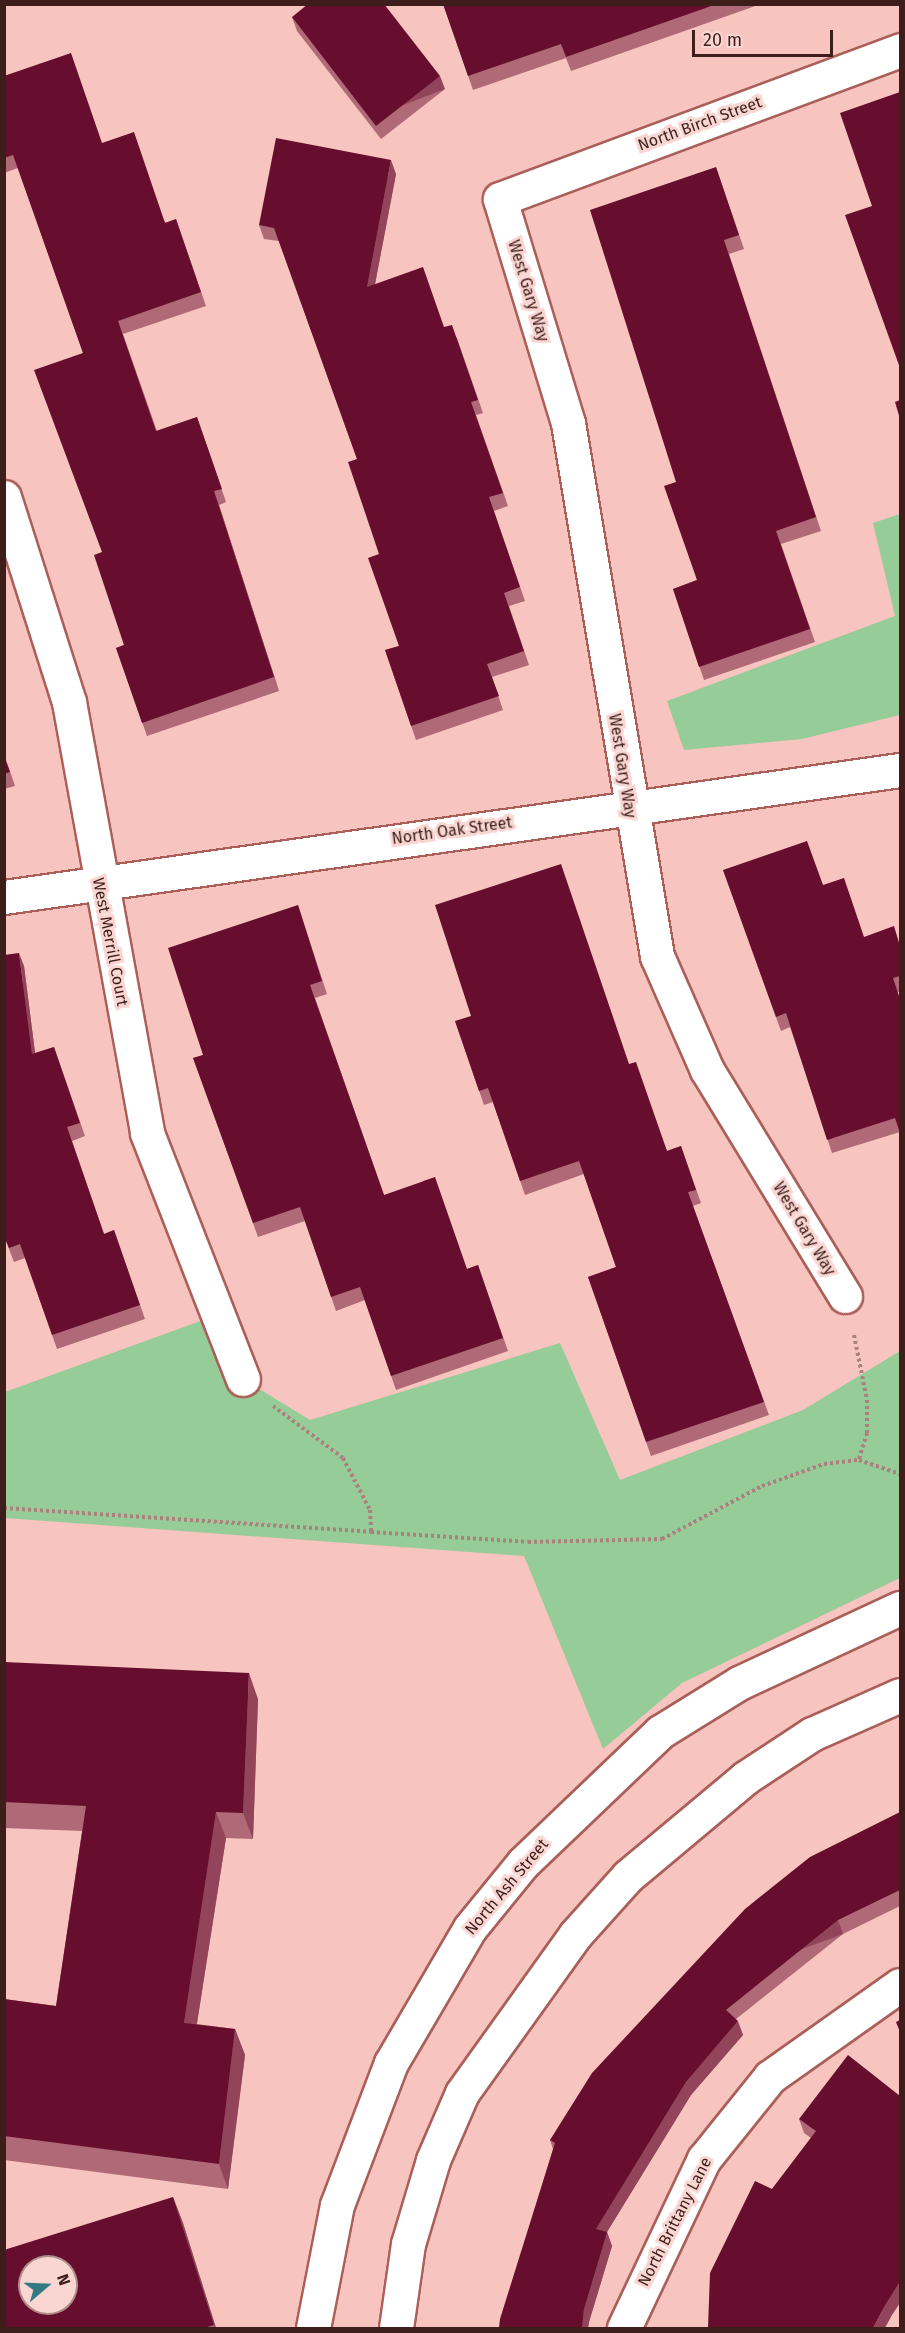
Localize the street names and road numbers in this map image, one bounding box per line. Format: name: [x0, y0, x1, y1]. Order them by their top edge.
street label: North Birch Street: [635, 93, 765, 155]
street label: West Gary Way: [503, 238, 553, 344]
street label: West Gary Way: [604, 712, 640, 820]
street label: North Oak Street: [391, 813, 513, 849]
street label: West Merrill Court: [88, 876, 132, 1008]
street label: West Gary Way: [769, 1179, 839, 1279]
street label: North Ash Street: [461, 1835, 553, 1939]
street label: North Brittany Lane: [634, 2154, 716, 2290]

